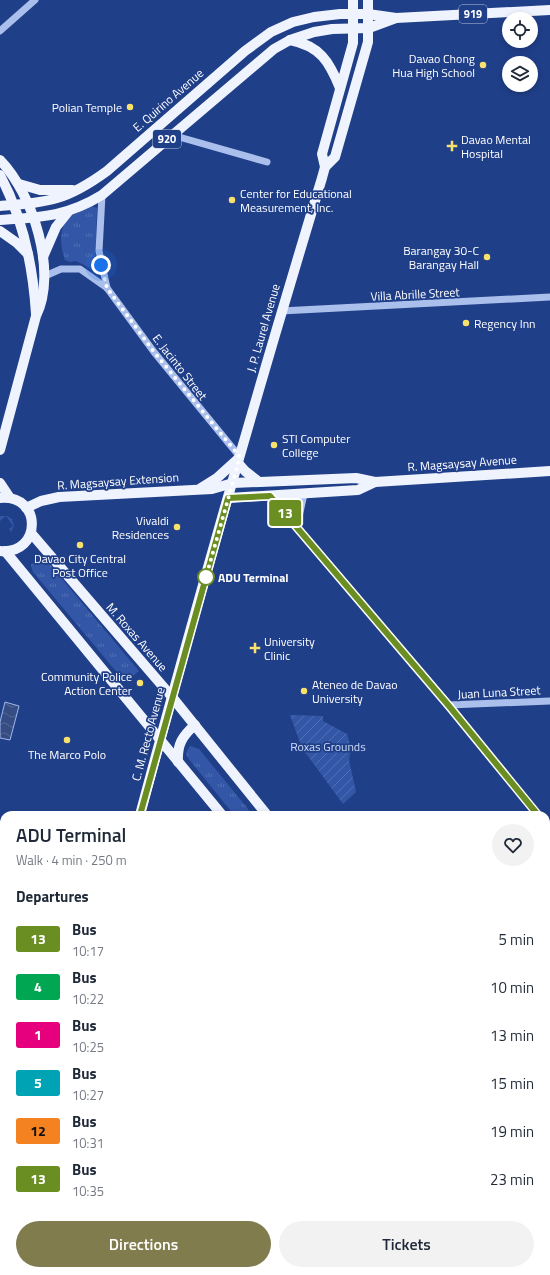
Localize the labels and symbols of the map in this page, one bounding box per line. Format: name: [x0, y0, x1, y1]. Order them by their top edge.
road number: 919: [459, 5, 487, 23]
place label: Davao Chong Hua High School: [392, 49, 475, 82]
marker: Davao Chong Hua High School: [478, 60, 488, 70]
street label: E. Quirino Avenue: [128, 64, 208, 136]
place label: Polian Temple: [52, 98, 122, 117]
marker: Polian Temple: [125, 102, 135, 112]
road number: 920: [153, 130, 181, 148]
place label: Davao Mental Hospital: [461, 130, 531, 163]
marker: Davao Mental Hospital: [446, 140, 458, 152]
place label: Center for Educational Measurement, Inc.: [240, 184, 352, 217]
marker: Center for Educational Measurement, Inc.: [227, 195, 237, 205]
place label: Barangay 30-C Barangay Hall: [403, 241, 479, 274]
marker: Barangay 30-C Barangay Hall: [482, 252, 492, 262]
your location: [91, 255, 111, 275]
street label: J. P. Laurel Avenue: [241, 282, 285, 374]
street label: Villa Abrille Street: [370, 282, 461, 306]
place label: Regency Inn: [474, 314, 536, 333]
marker: Regency Inn: [461, 318, 471, 328]
street label: E. Jacinto Street: [148, 330, 213, 405]
place label: STI Computer College: [282, 429, 350, 462]
marker: STI Computer College: [269, 440, 279, 450]
street label: R. Magsaysay Avenue: [407, 450, 517, 476]
street label: R. Magsaysay Extension: [57, 467, 179, 495]
line badge: 13: [267, 500, 303, 526]
place label: Vivaldi Residences: [112, 511, 169, 544]
marker: Vivaldi Residences: [172, 522, 182, 532]
marker: Davao City Central Post Office: [75, 540, 85, 550]
place label: Davao City Central Post Office: [34, 549, 126, 582]
marker: ADU Terminal: [197, 568, 215, 586]
place label: ADU Terminal: [218, 568, 289, 587]
street label: M. Roxas Avenue: [102, 598, 172, 676]
place label: University Clinic: [264, 632, 315, 665]
marker: University Clinic: [249, 642, 261, 654]
place label: Community Police Action Center: [41, 667, 132, 700]
place label: Ateneo de Davao University: [312, 675, 398, 708]
marker: Community Police Action Center: [135, 678, 145, 688]
street label: Juan Luna Street: [457, 680, 542, 704]
street label: C. M. Recto Avenue: [126, 685, 170, 783]
marker: Ateneo de Davao University: [299, 686, 309, 696]
marker: The Marco Polo: [62, 735, 72, 745]
park label: Roxas Grounds: [290, 737, 366, 756]
place label: The Marco Polo: [28, 745, 106, 764]

